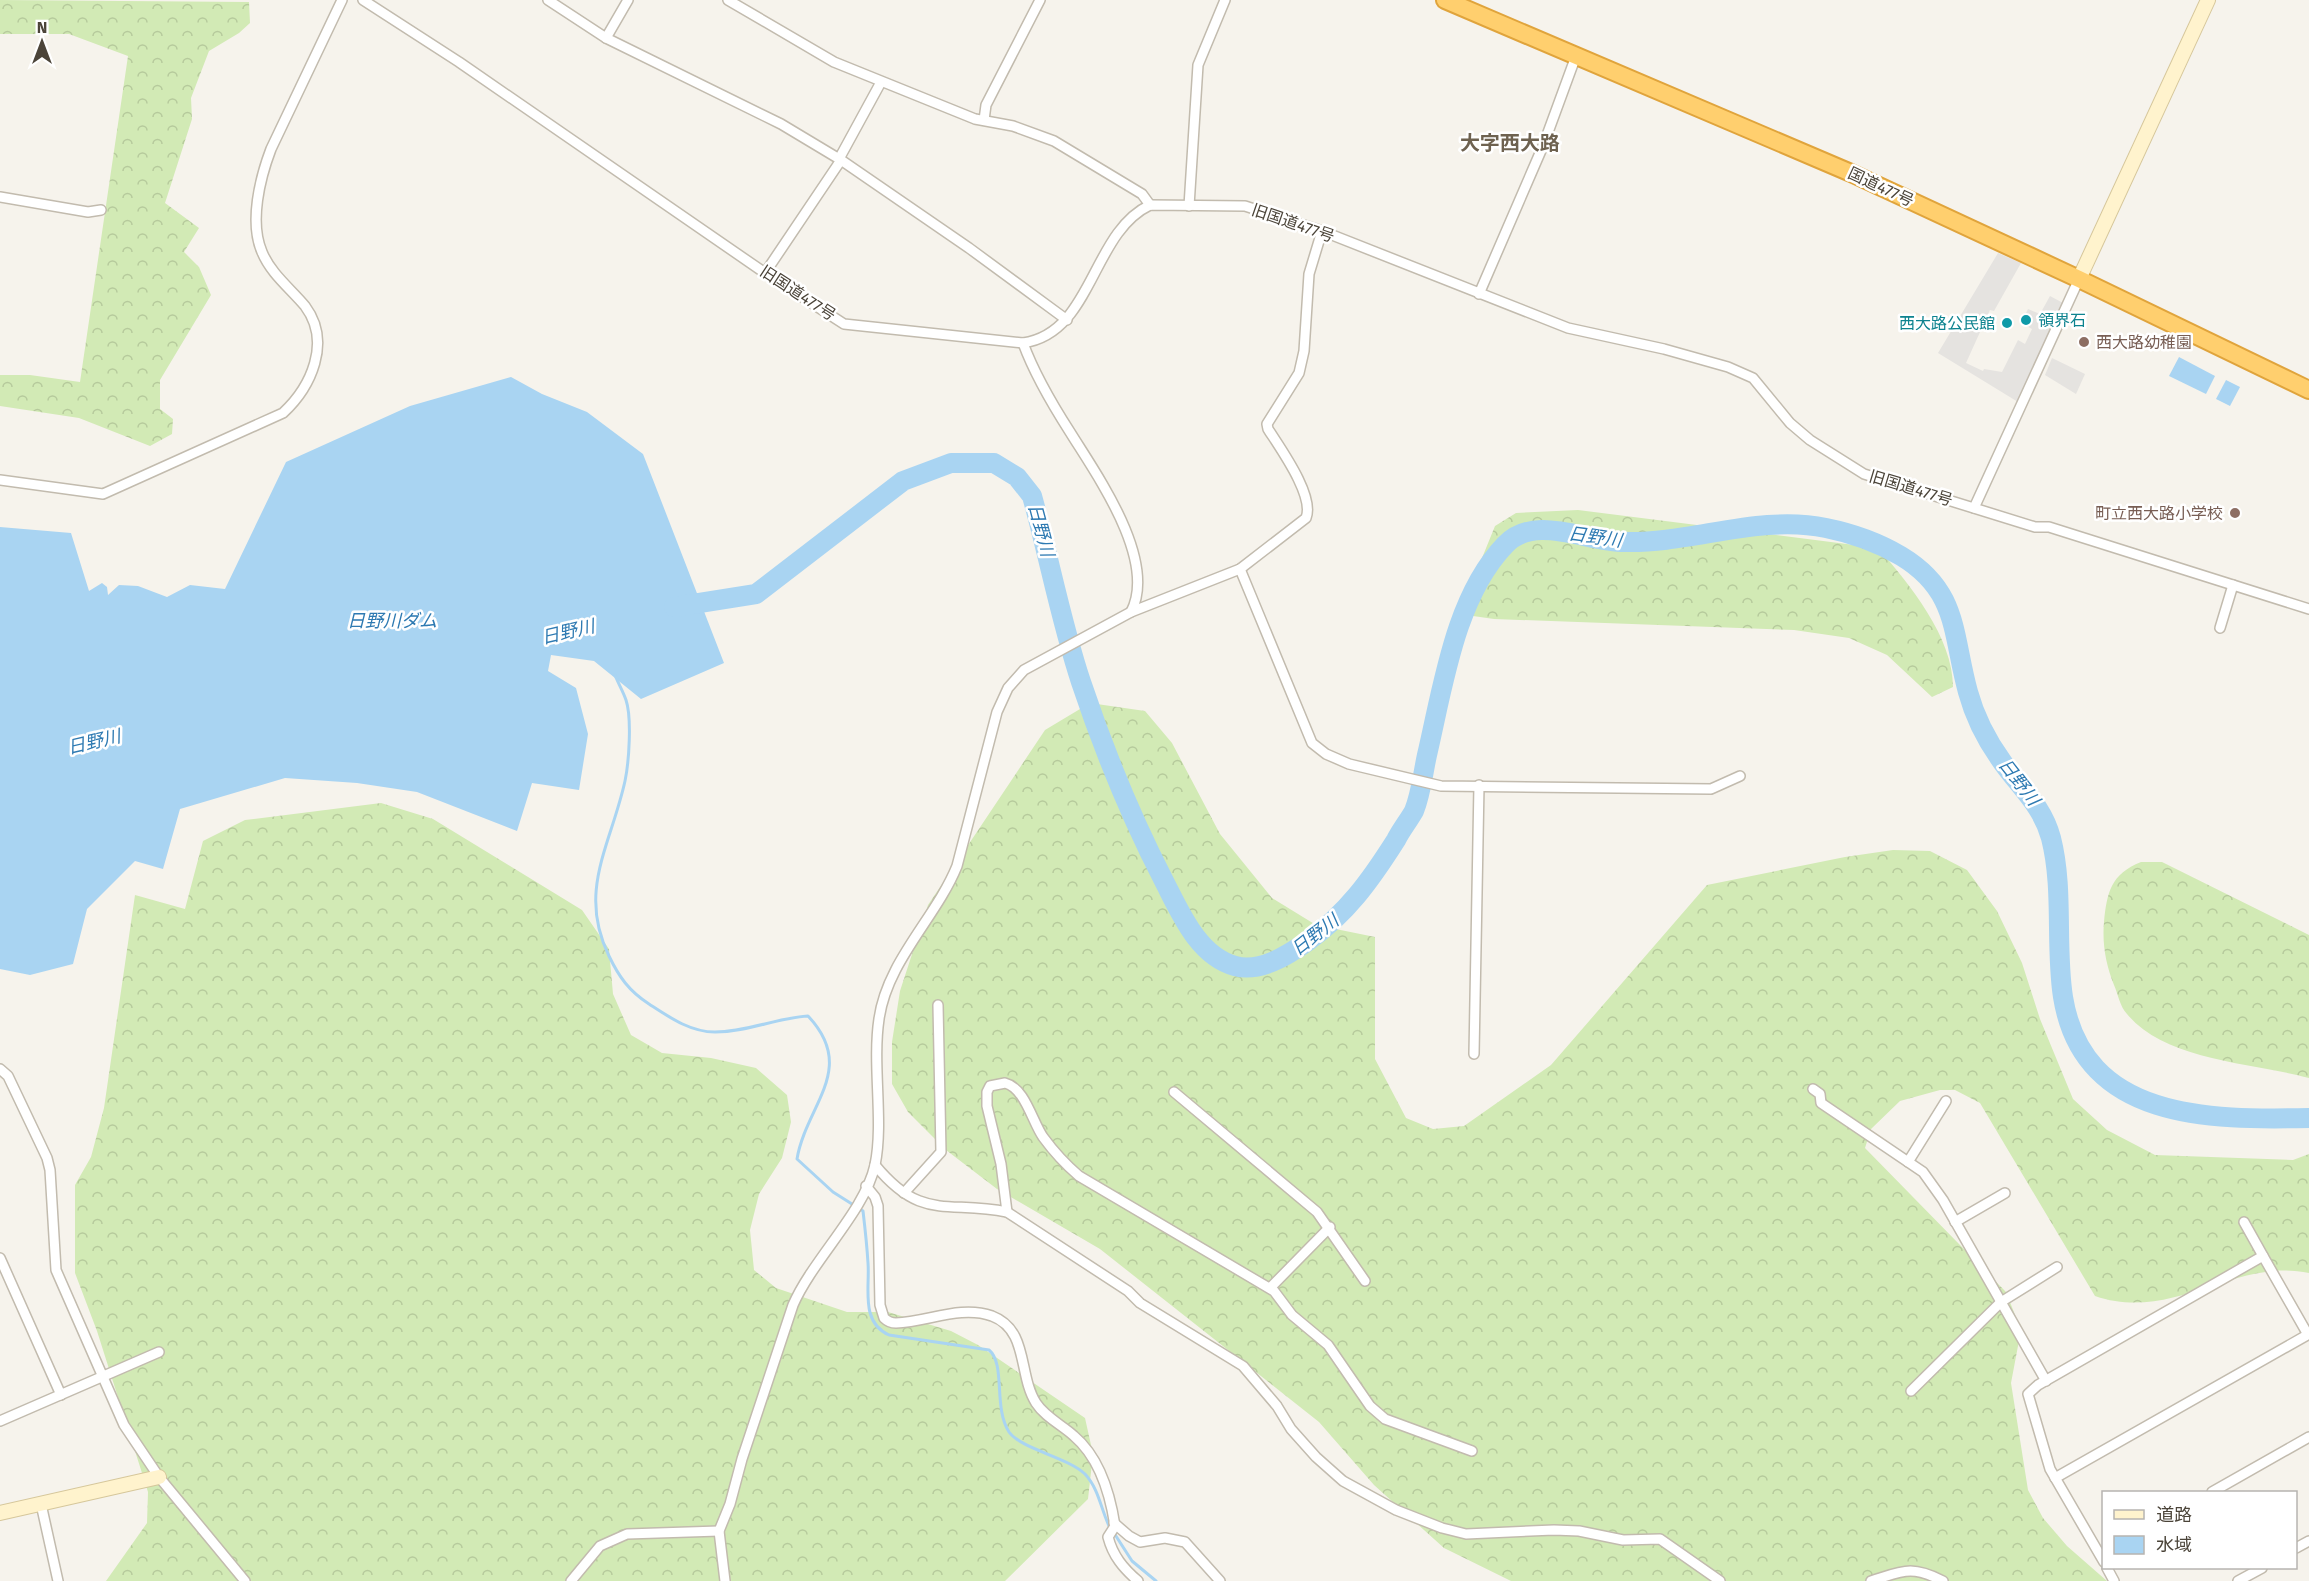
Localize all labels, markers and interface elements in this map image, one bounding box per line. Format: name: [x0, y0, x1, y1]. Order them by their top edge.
north arrow: [12, 12, 72, 72]
text: N: [37, 18, 47, 37]
district label: 大字西大路: [1460, 131, 1560, 155]
street label: 国道477号: [1845, 164, 1917, 210]
street label: 旧国道477号: [1249, 200, 1337, 246]
street label: 旧国道477号: [757, 262, 839, 324]
place label: 領界石: [2038, 311, 2086, 330]
marker: 領界石: [2019, 313, 2033, 327]
place label: 西大路公民館: [1899, 314, 1995, 333]
marker: 西大路公民館: [2000, 316, 2014, 330]
place label: 西大路幼稚園: [2096, 333, 2192, 352]
marker: 西大路幼稚園: [2077, 335, 2091, 349]
street label: 旧国道477号: [1867, 466, 1955, 510]
water label: 日野川: [1023, 501, 1059, 561]
place label: 町立西大路小学校: [2095, 504, 2223, 523]
marker: 町立西大路小学校: [2228, 506, 2242, 520]
water label: 日野川: [1567, 522, 1625, 552]
water label: 日野川ダム: [347, 610, 437, 632]
water label: 日野川: [539, 615, 599, 649]
water label: 日野川: [65, 725, 125, 759]
water label: 日野川: [1994, 754, 2046, 812]
water label: 日野川: [1287, 908, 1345, 960]
legend: [2102, 1491, 2297, 1569]
text: 道路: [2156, 1504, 2192, 1526]
text: 水域: [2156, 1534, 2192, 1556]

